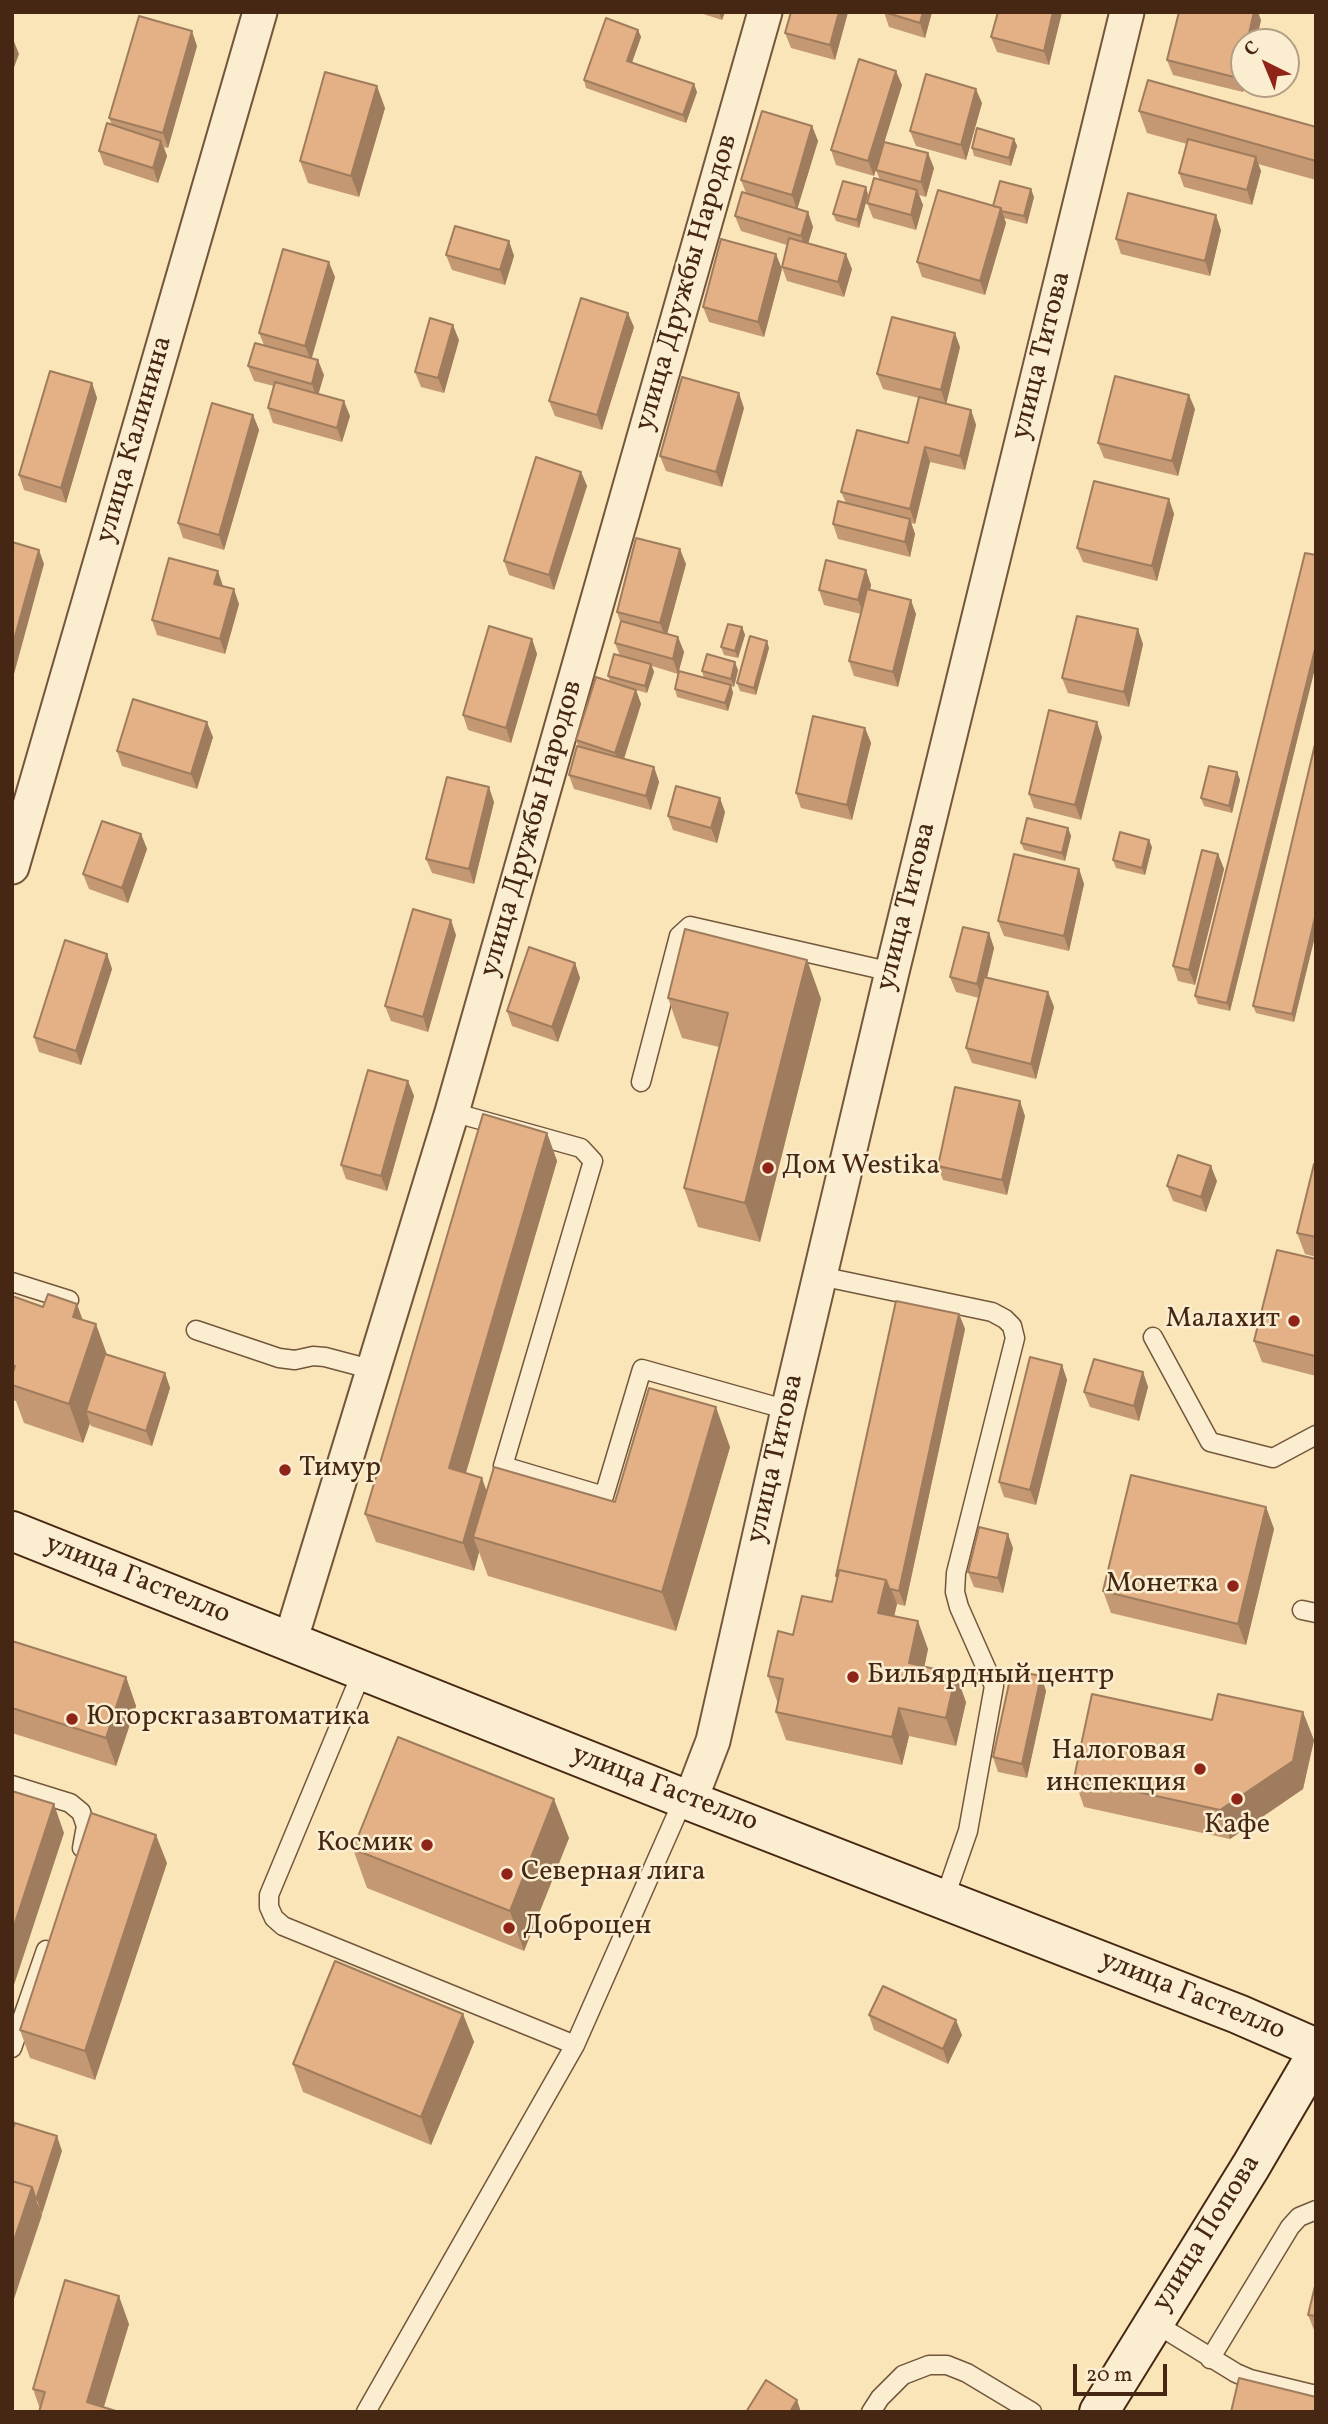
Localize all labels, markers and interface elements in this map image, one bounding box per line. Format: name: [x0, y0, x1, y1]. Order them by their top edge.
north arrow: [1230, 28, 1300, 98]
text: С: [1239, 35, 1265, 63]
street label: улица Дружбы Народов: [630, 131, 746, 435]
street label: улица Титова: [1006, 268, 1080, 444]
street label: улица Калинина: [90, 333, 182, 547]
street label: улица Дружбы Народов: [475, 677, 591, 981]
street label: улица Титова: [871, 819, 945, 995]
place label: Дом Westika: [782, 1151, 940, 1185]
marker: Дом Westika: [760, 1160, 776, 1176]
place label: Малахит: [1166, 1304, 1280, 1338]
marker: Малахит: [1286, 1313, 1302, 1329]
street label: улица Титова: [741, 1371, 813, 1547]
place label: Тимур: [299, 1453, 381, 1487]
marker: Тимур: [277, 1462, 293, 1478]
street label: улица Гастелло: [39, 1529, 235, 1633]
place label: Монетка: [1106, 1569, 1219, 1603]
marker: Монетка: [1225, 1578, 1241, 1594]
place label: Бильярдный центр: [867, 1660, 1114, 1694]
marker: Бильярдный центр: [845, 1669, 861, 1685]
place label: Югорскгазавтоматика: [86, 1702, 371, 1736]
marker: Югорскгазавтоматика: [64, 1711, 80, 1727]
place label: Налоговая инспекция: [1046, 1736, 1186, 1802]
street label: улица Гастелло: [566, 1739, 762, 1841]
marker: Налоговая инспекция: [1192, 1761, 1208, 1777]
marker: Кафе: [1229, 1791, 1245, 1807]
place label: Кафе: [1204, 1810, 1270, 1844]
place label: Космик: [317, 1828, 413, 1862]
marker: Космик: [419, 1837, 435, 1853]
place label: Северная лига: [521, 1857, 706, 1891]
marker: Северная лига: [499, 1866, 515, 1882]
place label: Доброцен: [523, 1911, 652, 1945]
marker: Доброцен: [501, 1920, 517, 1936]
street label: улица Гастелло: [1094, 1945, 1290, 2049]
street label: улица Попова: [1146, 2149, 1270, 2319]
scale bar: [1076, 2350, 1170, 2394]
text: 20 m: [1086, 2361, 1132, 2390]

